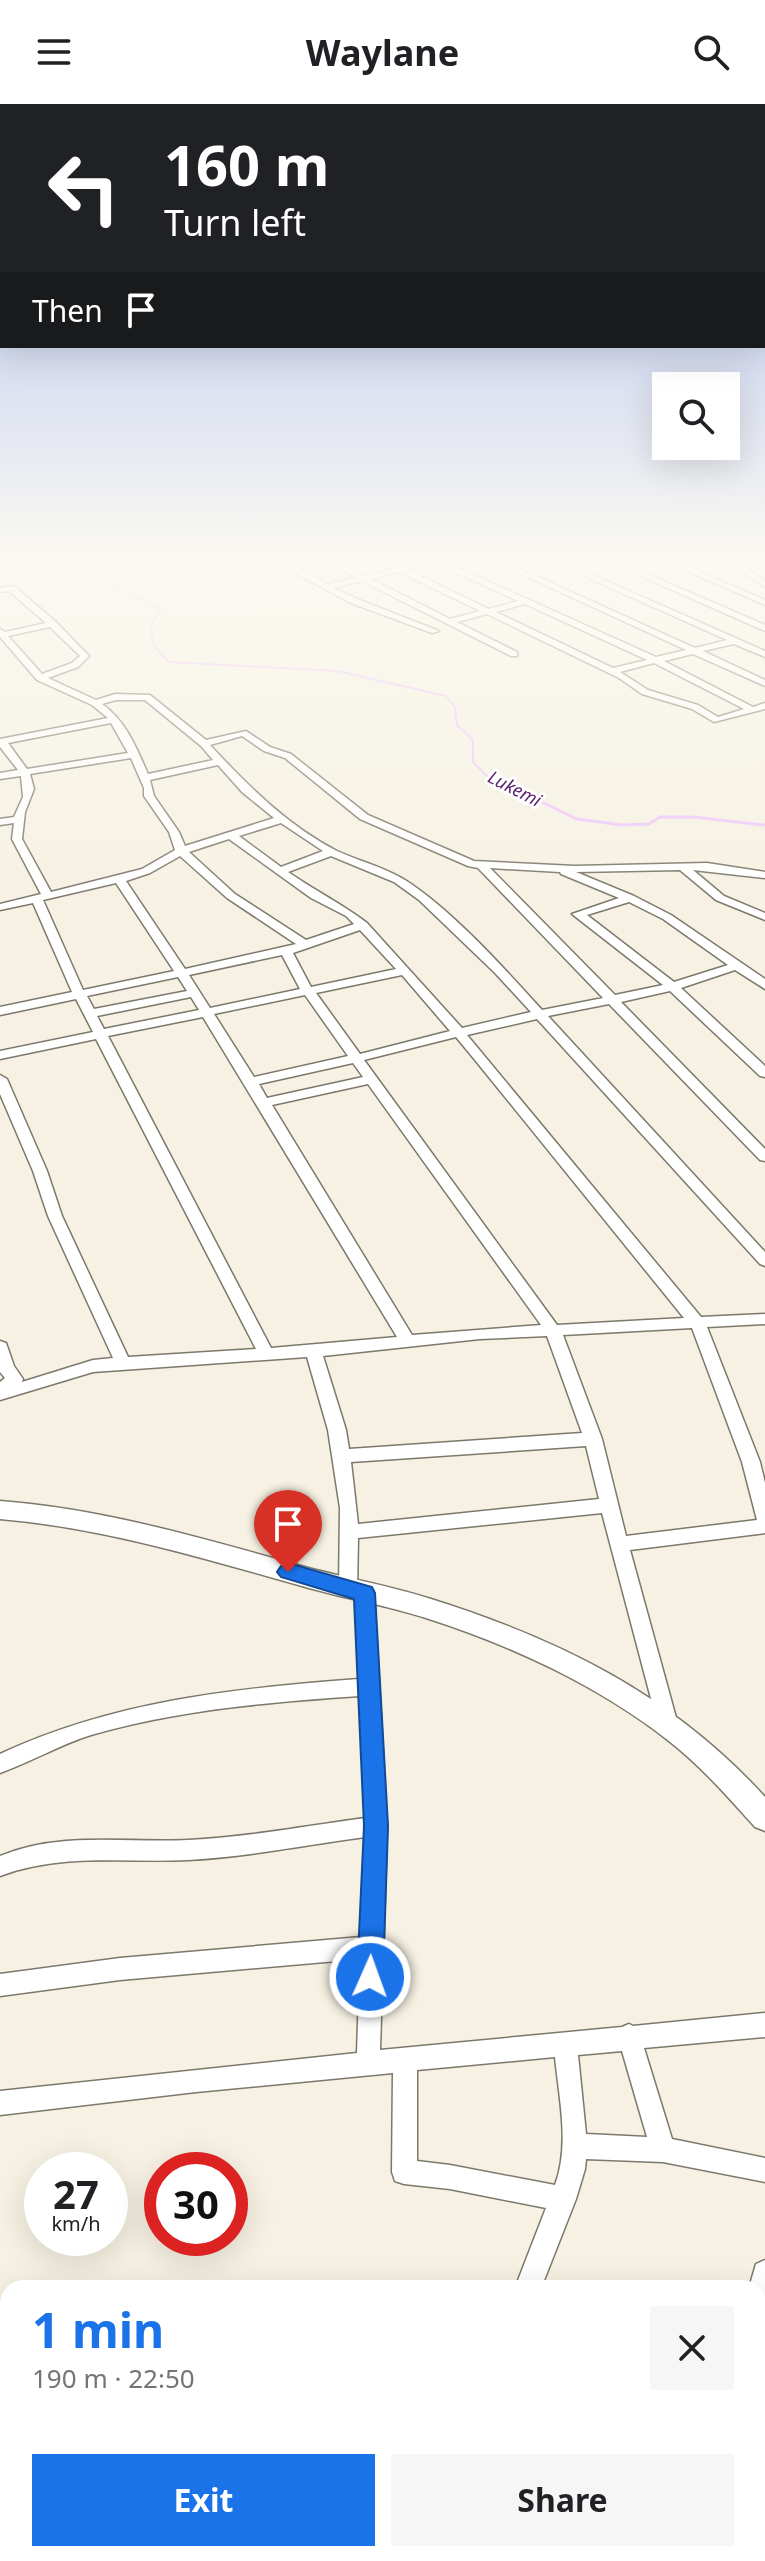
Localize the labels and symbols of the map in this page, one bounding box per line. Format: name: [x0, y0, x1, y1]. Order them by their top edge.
water label: Lukemi: [484, 764, 546, 812]
pin: [254, 1490, 322, 1572]
position arrow: [328, 1935, 412, 2019]
speed limit sign: 30: [144, 2152, 248, 2256]

